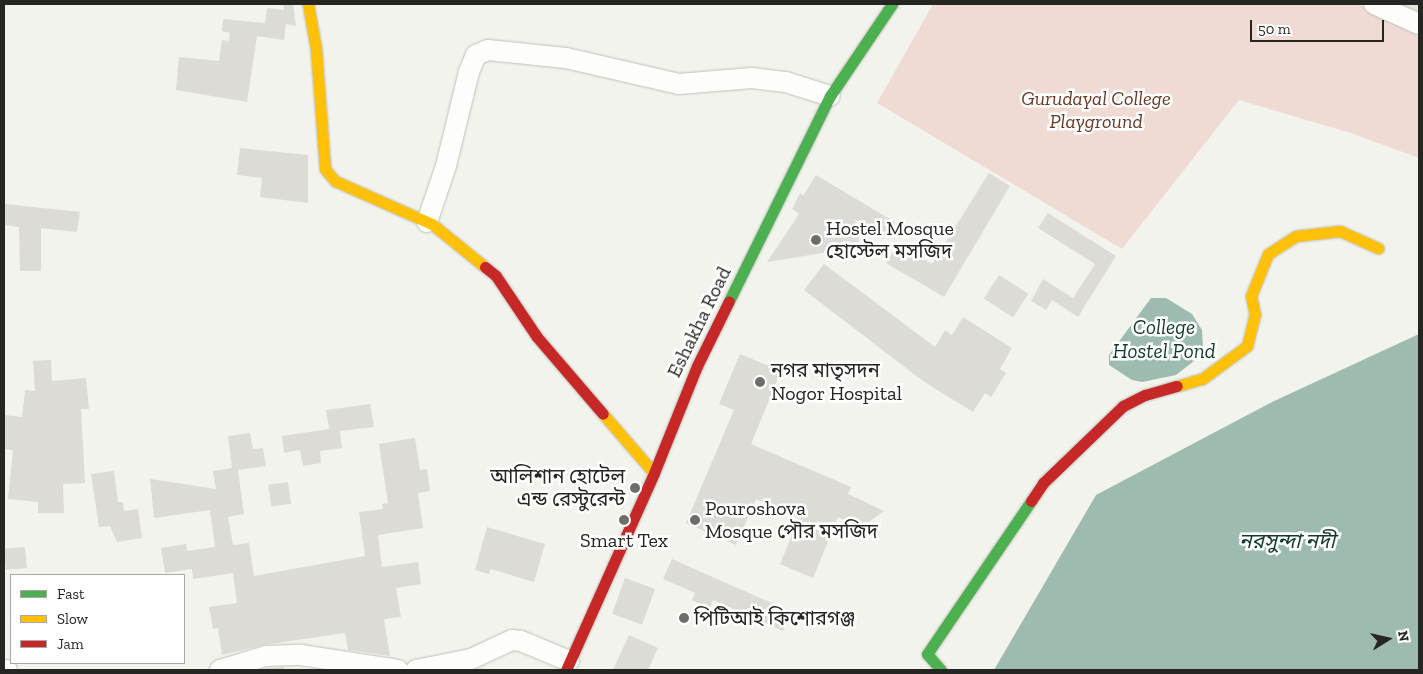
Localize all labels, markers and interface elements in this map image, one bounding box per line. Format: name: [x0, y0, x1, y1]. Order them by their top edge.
scale bar: [1253, 10, 1387, 42]
text: 50 m: [1258, 20, 1291, 38]
park label: Gurudayal College Playground: [1021, 86, 1171, 133]
place label: Hostel Mosque হোস্টেল মসজিদ: [826, 216, 954, 263]
marker: Hostel Mosque হোস্টেল মসজিদ: [810, 234, 822, 246]
street label: Eshakha Road: [662, 263, 736, 381]
water label: College Hostel Pond: [1112, 314, 1216, 364]
place label: নগর মাতৃসদন Nogor Hospital: [771, 359, 902, 406]
marker: নগর মাতৃসদন Nogor Hospital: [753, 375, 767, 389]
place label: আলিশান হোটেল এন্ড রেস্টুরেন্ট: [490, 464, 625, 511]
marker: আলিশান হোটেল এন্ড রেস্টুরেন্ট: [629, 482, 641, 494]
place label: Pouroshova Mosque পৌর মসজিদ: [705, 496, 878, 543]
marker: Smart Tex: [618, 514, 630, 526]
marker: Pouroshova Mosque পৌর মসজিদ: [689, 514, 701, 526]
place label: Smart Tex: [580, 528, 668, 552]
water label: নরসুন্দা নদী: [1239, 528, 1335, 554]
legend: [10, 574, 185, 664]
text: Fast: [57, 585, 85, 603]
place label: পিটিআই কিশোরগঞ্জ: [694, 606, 855, 630]
text: Slow: [57, 610, 88, 628]
marker: পিটিআই কিশোরগঞ্জ: [678, 612, 690, 624]
north arrow: [1363, 614, 1413, 664]
text: N: [1394, 630, 1413, 643]
text: Jam: [57, 635, 84, 653]

